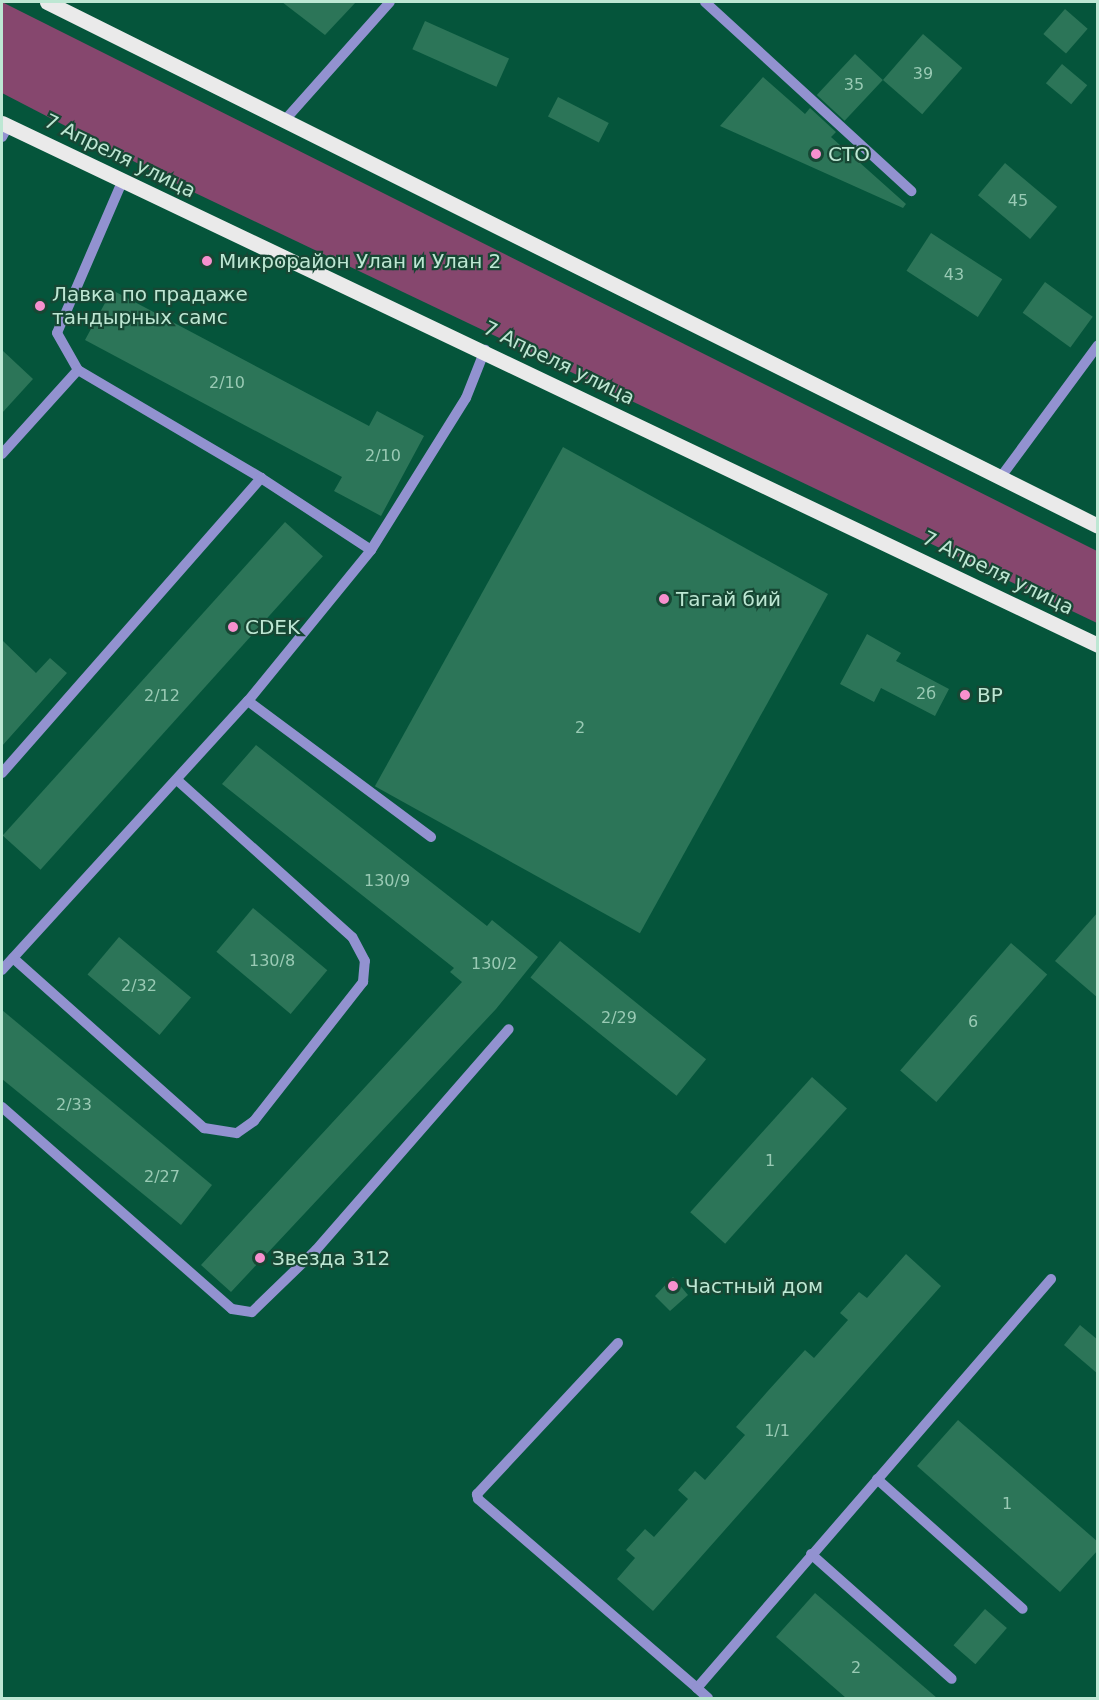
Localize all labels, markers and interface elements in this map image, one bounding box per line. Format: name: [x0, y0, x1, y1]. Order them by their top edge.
house number: 39: [913, 64, 933, 84]
house number: 35: [844, 75, 864, 95]
street label: 7 Апреля улица: [40, 109, 200, 203]
place label: СТО: [828, 142, 870, 166]
marker: СТО: [809, 147, 823, 161]
house number: 45: [1008, 191, 1028, 211]
place label: Микрорайон Улан и Улан 2: [219, 249, 501, 273]
marker: Микрорайон Улан и Улан 2: [200, 254, 214, 268]
house number: 43: [944, 265, 964, 285]
place label: Лавка по прадаже тандырных самс: [52, 282, 248, 329]
marker: Лавка по прадаже тандырных самс: [33, 299, 47, 313]
street label: 7 Апреля улица: [479, 316, 639, 410]
house number: 2/10: [209, 373, 245, 393]
house number: 2/10: [365, 446, 401, 466]
street label: 7 Апреля улица: [918, 526, 1078, 620]
place label: Тагай бий: [676, 587, 781, 611]
marker: Тагай бий: [657, 592, 671, 606]
place label: CDEK: [245, 615, 300, 639]
marker: CDEK: [226, 620, 240, 634]
place label: BP: [977, 683, 1003, 707]
house number: 2б: [916, 684, 936, 704]
house number: 2/12: [144, 686, 180, 706]
marker: BP: [958, 688, 972, 702]
house number: 2: [575, 718, 585, 738]
house number: 130/9: [364, 871, 410, 891]
house number: 130/8: [249, 951, 295, 971]
house number: 130/2: [471, 954, 517, 974]
house number: 2/32: [121, 976, 157, 996]
house number: 2/29: [601, 1008, 637, 1028]
house number: 6: [968, 1012, 978, 1032]
house number: 2/33: [56, 1095, 92, 1115]
house number: 1: [765, 1151, 775, 1171]
house number: 2/27: [144, 1167, 180, 1187]
place label: Звезда 312: [272, 1246, 390, 1270]
marker: Звезда 312: [253, 1251, 267, 1265]
place label: Частный дом: [685, 1274, 823, 1298]
marker: Частный дом: [666, 1279, 680, 1293]
house number: 1/1: [764, 1421, 790, 1441]
house number: 1: [1002, 1494, 1012, 1514]
house number: 2: [851, 1658, 861, 1678]

